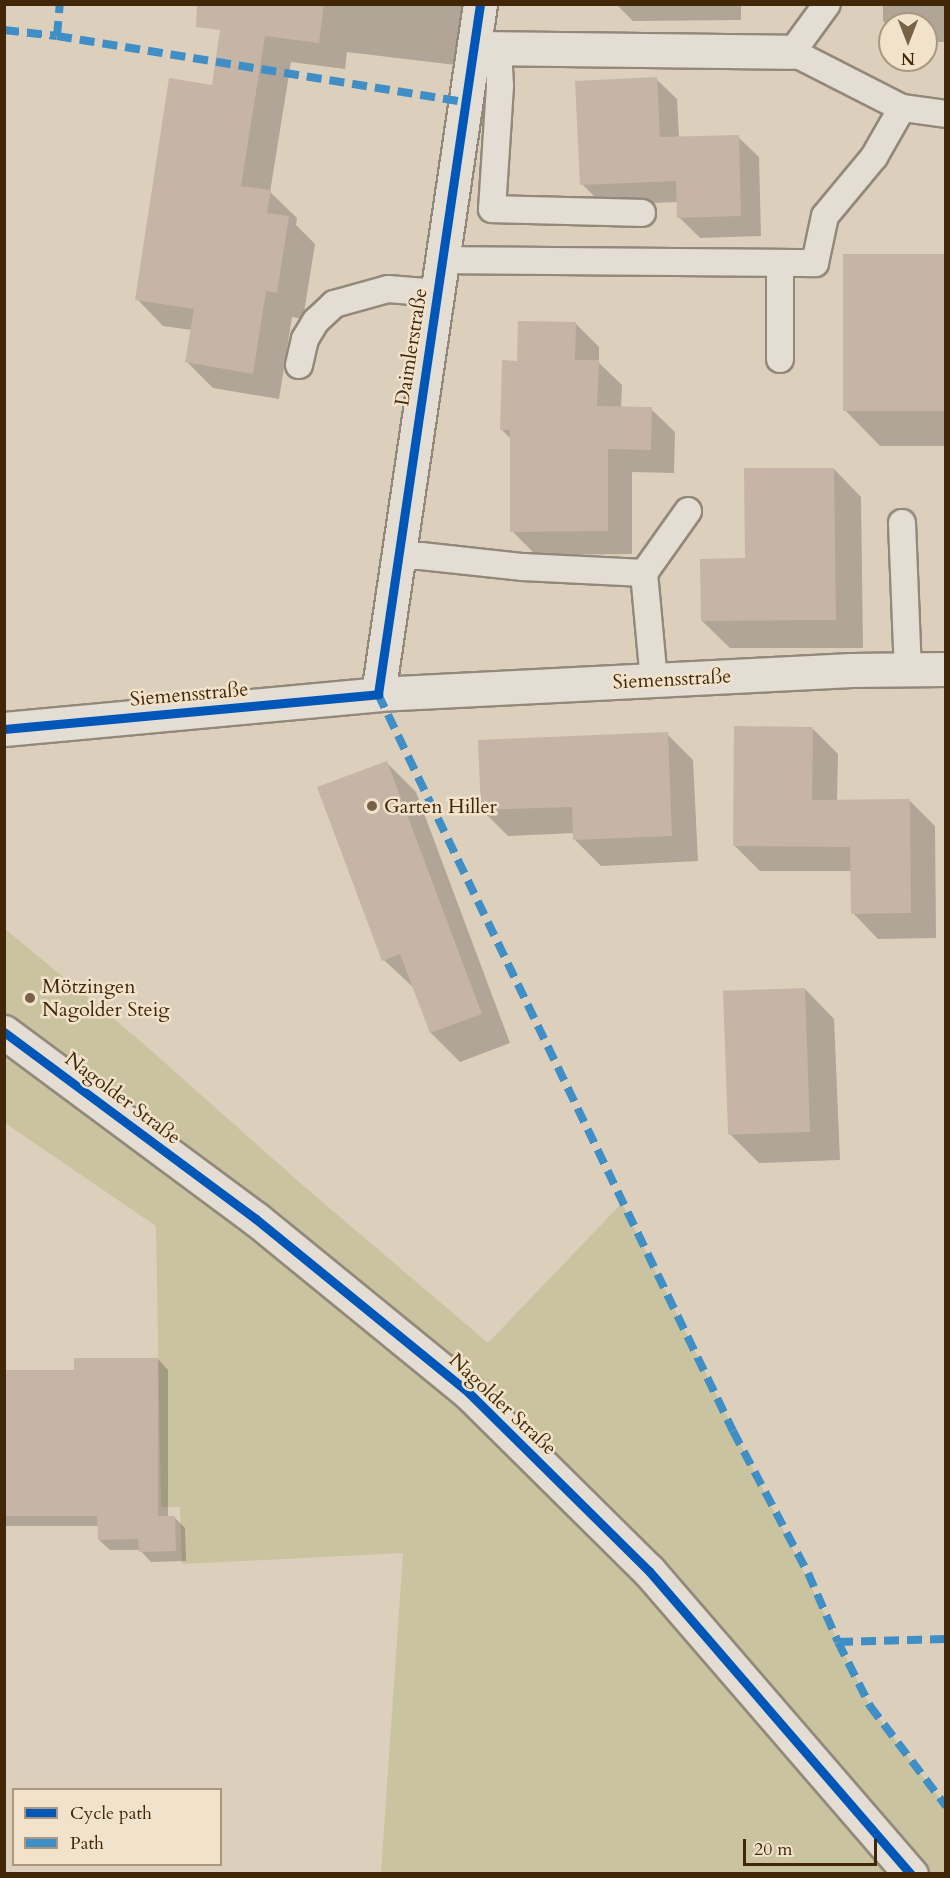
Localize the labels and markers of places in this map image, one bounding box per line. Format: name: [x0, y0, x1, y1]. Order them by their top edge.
place label: Garten Hiller: [384, 794, 497, 818]
marker: Garten Hiller: [365, 799, 379, 813]
place label: Mötzingen Nagolder Steig: [42, 975, 169, 1022]
marker: Mötzingen Nagolder Steig: [23, 991, 37, 1005]

